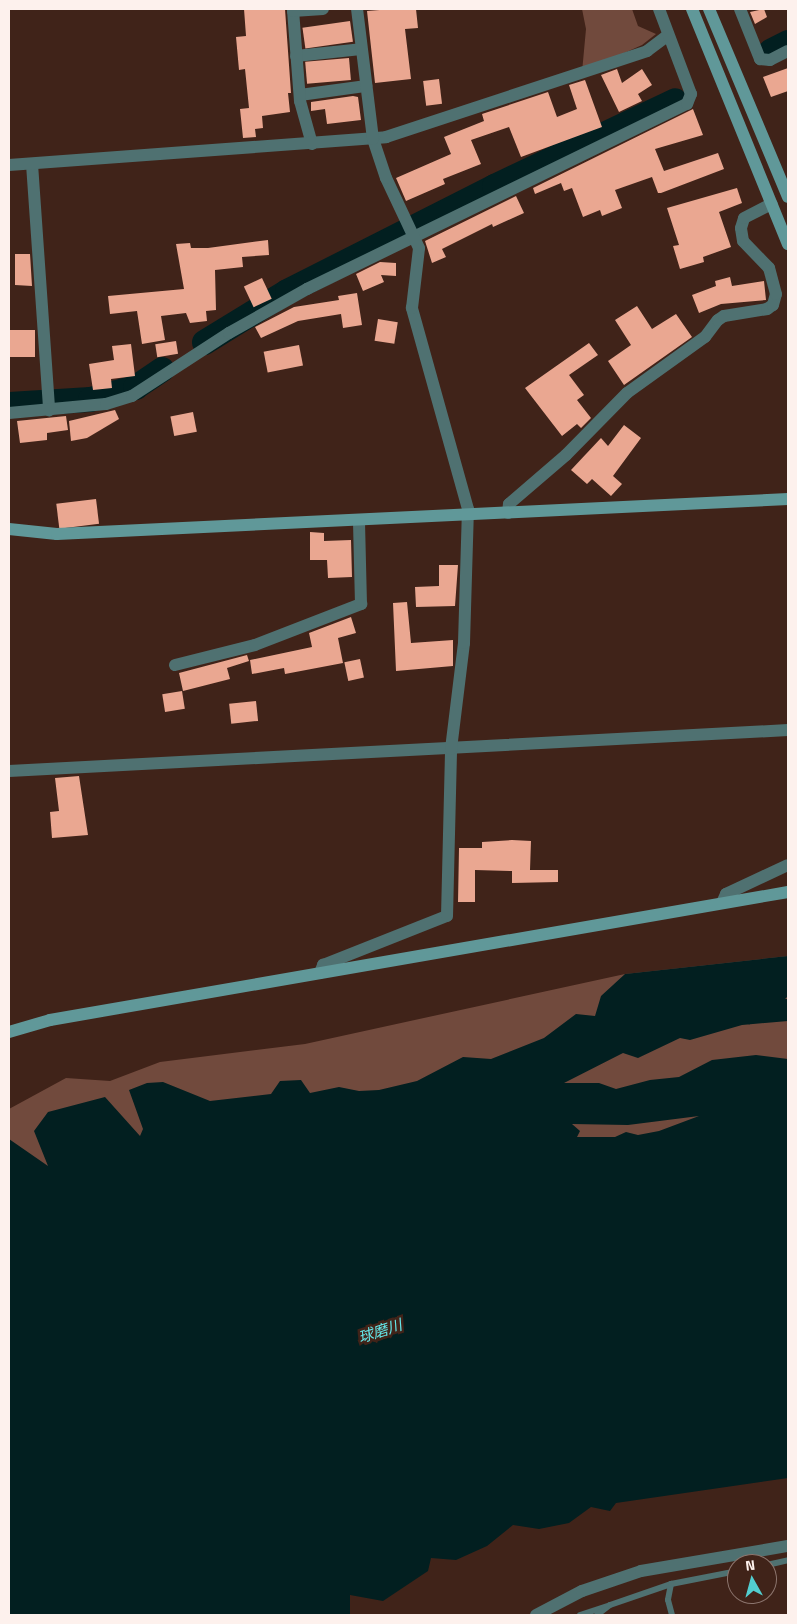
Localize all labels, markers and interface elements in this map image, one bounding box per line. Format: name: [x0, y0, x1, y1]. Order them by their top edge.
water label: 球磨川: [356, 1315, 404, 1347]
north arrow: [727, 1554, 777, 1604]
text: N: [744, 1554, 756, 1576]

